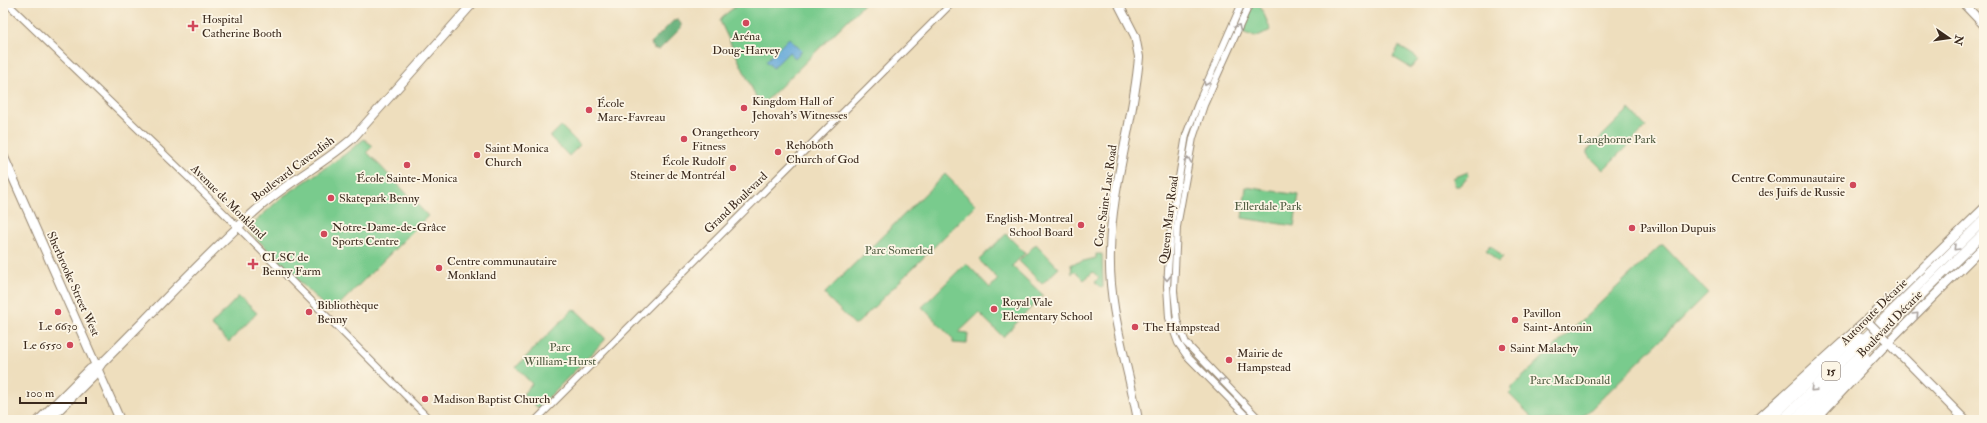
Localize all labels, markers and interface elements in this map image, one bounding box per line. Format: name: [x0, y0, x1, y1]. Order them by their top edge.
place label: Hospital Catherine Booth: [202, 12, 283, 41]
marker: Aréna Doug-Harvey: [741, 18, 751, 28]
north arrow: [1929, 18, 1969, 58]
marker: Hospital Catherine Booth: [187, 20, 199, 32]
one-way arrow: [1233, 23, 1241, 31]
place label: Aréna Doug-Harvey: [712, 29, 780, 58]
text: N: [1951, 33, 1966, 48]
one-way arrow: [1203, 79, 1211, 87]
place label: Kingdom Hall of Jehovah's Witnesses: [751, 94, 847, 123]
place label: École Marc-Favreau: [597, 96, 666, 125]
marker: Kingdom Hall of Jehovah's Witnesses: [739, 103, 749, 113]
marker: École Marc-Favreau: [584, 105, 594, 115]
place label: Orangetheory Fitness: [692, 125, 760, 154]
park label: Langhorne Park: [1578, 132, 1656, 147]
street label: Boulevard Cavendish: [249, 133, 338, 205]
marker: Orangetheory Fitness: [679, 134, 689, 144]
place label: Rehoboth Church of God: [786, 138, 859, 167]
place label: Saint Monica Church: [485, 141, 550, 170]
street label: Cote Saint-Luc Road: [1091, 144, 1121, 248]
marker: Rehoboth Church of God: [773, 147, 783, 157]
marker: Saint Monica Church: [472, 150, 482, 160]
place label: École Rudolf Steiner de Montréal: [630, 154, 727, 183]
one-way arrow: [1183, 157, 1192, 163]
marker: École Sainte-Monica: [402, 160, 412, 170]
street label: Avenue de Monkland: [187, 161, 269, 243]
marker: École Rudolf Steiner de Montréal: [728, 163, 738, 173]
street label: Grand Boulevard: [701, 169, 771, 237]
place label: École Sainte-Monica: [357, 171, 459, 186]
place label: Centre Communautaire des Juifs de Russie: [1731, 171, 1845, 200]
street label: Queen Mary Road: [1156, 175, 1182, 265]
marker: Centre Communautaire des Juifs de Russie: [1848, 180, 1858, 190]
place label: Skatepark Benny: [339, 191, 420, 206]
marker: Skatepark Benny: [326, 193, 336, 203]
park label: Ellerdale Park: [1234, 199, 1302, 214]
place label: English-Montreal School Board: [986, 211, 1073, 240]
place label: Notre-Dame-de-Grâce Sports Centre: [332, 220, 446, 249]
marker: English-Montreal School Board: [1076, 220, 1086, 230]
place label: Pavillon Dupuis: [1640, 221, 1716, 236]
marker: Pavillon Dupuis: [1627, 223, 1637, 233]
street label: Sherbrooke Street West: [43, 229, 103, 339]
marker: Notre-Dame-de-Grâce Sports Centre: [319, 229, 329, 239]
park label: Parc Somerled: [865, 243, 933, 258]
one-way arrow: [1953, 243, 1961, 251]
place label: CLSC de Benny Farm: [262, 250, 322, 279]
place label: Centre communautaire Monkland: [447, 254, 557, 283]
marker: CLSC de Benny Farm: [247, 258, 259, 270]
marker: Centre communautaire Monkland: [434, 263, 444, 273]
one-way arrow: [1163, 275, 1171, 281]
street label: Autoroute Décarie: [1837, 275, 1911, 349]
street label: Boulevard Décarie: [1854, 287, 1926, 361]
place label: Royal Vale Elementary School: [1002, 295, 1093, 324]
place label: Bibliothèque Benny: [317, 298, 378, 327]
marker: Royal Vale Elementary School: [989, 304, 999, 314]
place label: Pavillon Saint-Antonin: [1523, 306, 1592, 335]
marker: Le 6630: [53, 307, 63, 317]
marker: Bibliothèque Benny: [304, 307, 314, 317]
one-way arrow: [1911, 312, 1918, 320]
marker: Pavillon Saint-Antonin: [1510, 315, 1520, 325]
place label: Le 6630: [38, 319, 78, 334]
place label: The Hampstead: [1143, 320, 1220, 335]
marker: The Hampstead: [1130, 322, 1140, 332]
place label: Le 6550: [23, 338, 62, 353]
marker: Le 6550: [65, 340, 75, 350]
park label: Parc William-Hurst: [523, 340, 596, 369]
place label: Saint Malachy: [1510, 341, 1579, 356]
marker: Saint Malachy: [1497, 343, 1507, 353]
place label: Mairie de Hampstead: [1237, 346, 1291, 375]
marker: Mairie de Hampstead: [1224, 355, 1234, 365]
road number: 15: [1822, 362, 1840, 380]
park label: Parc MacDonald: [1530, 373, 1610, 388]
one-way arrow: [1218, 378, 1226, 386]
scale bar: [20, 379, 86, 405]
one-way arrow: [1810, 384, 1818, 392]
text: 100 m: [26, 386, 55, 401]
place label: Madison Baptist Church: [433, 392, 551, 407]
marker: Madison Baptist Church: [420, 394, 430, 404]

